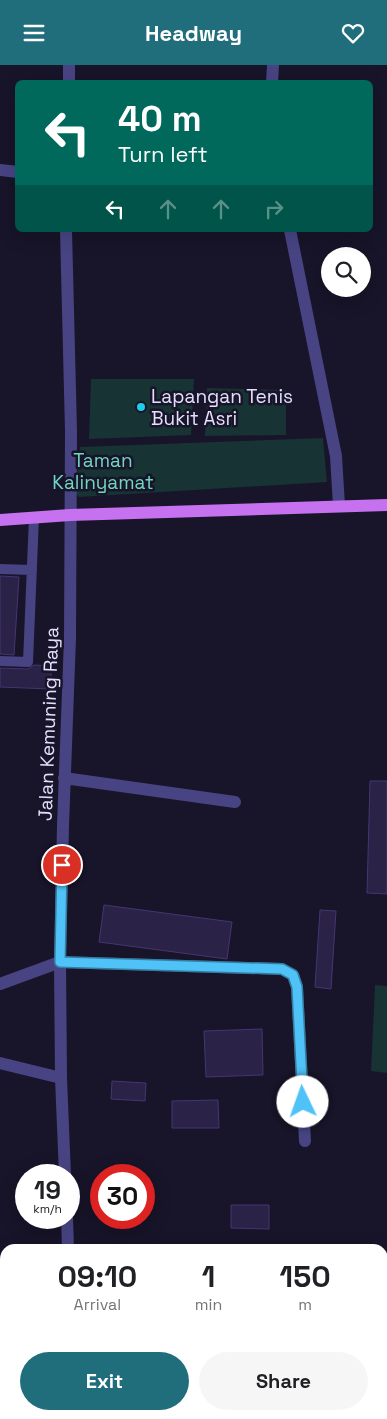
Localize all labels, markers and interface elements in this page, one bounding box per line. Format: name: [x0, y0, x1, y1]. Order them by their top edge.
icon: menu: [20, 19, 48, 47]
text: Headway: [145, 19, 242, 47]
icon: heart: [339, 19, 367, 47]
text: 40 m: [118, 97, 202, 141]
icon: left: [35, 100, 100, 165]
text: Turn left: [118, 140, 208, 168]
icon: left: [101, 195, 129, 223]
icon: ahead: [154, 195, 182, 223]
icon: ahead: [207, 195, 235, 223]
icon: right: [260, 195, 288, 223]
map controls: [321, 247, 371, 297]
button: search: [321, 247, 371, 297]
place label: Lapangan Tenis Bukit Asri: [151, 384, 293, 431]
marker: Lapangan Tenis Bukit Asri: [135, 401, 147, 413]
park label: Taman Kalinyamat: [52, 448, 154, 495]
street label: Jalan Kemuning Raya: [33, 626, 64, 822]
pin: [41, 844, 83, 886]
icon: arrive: [48, 851, 76, 879]
position arrow: [276, 1075, 328, 1127]
speed limit sign: 30: [90, 1164, 155, 1229]
text: 19: [34, 1174, 61, 1206]
text: km/h: [33, 1201, 62, 1217]
text: 09:10: [57, 1257, 137, 1296]
text: 1: [202, 1257, 215, 1296]
text: 150: [280, 1257, 331, 1296]
text: Arrival: [74, 1294, 121, 1315]
text: min: [195, 1294, 222, 1315]
text: m: [298, 1294, 312, 1315]
button: Exit: [20, 1352, 189, 1410]
button: Share: [199, 1352, 368, 1410]

